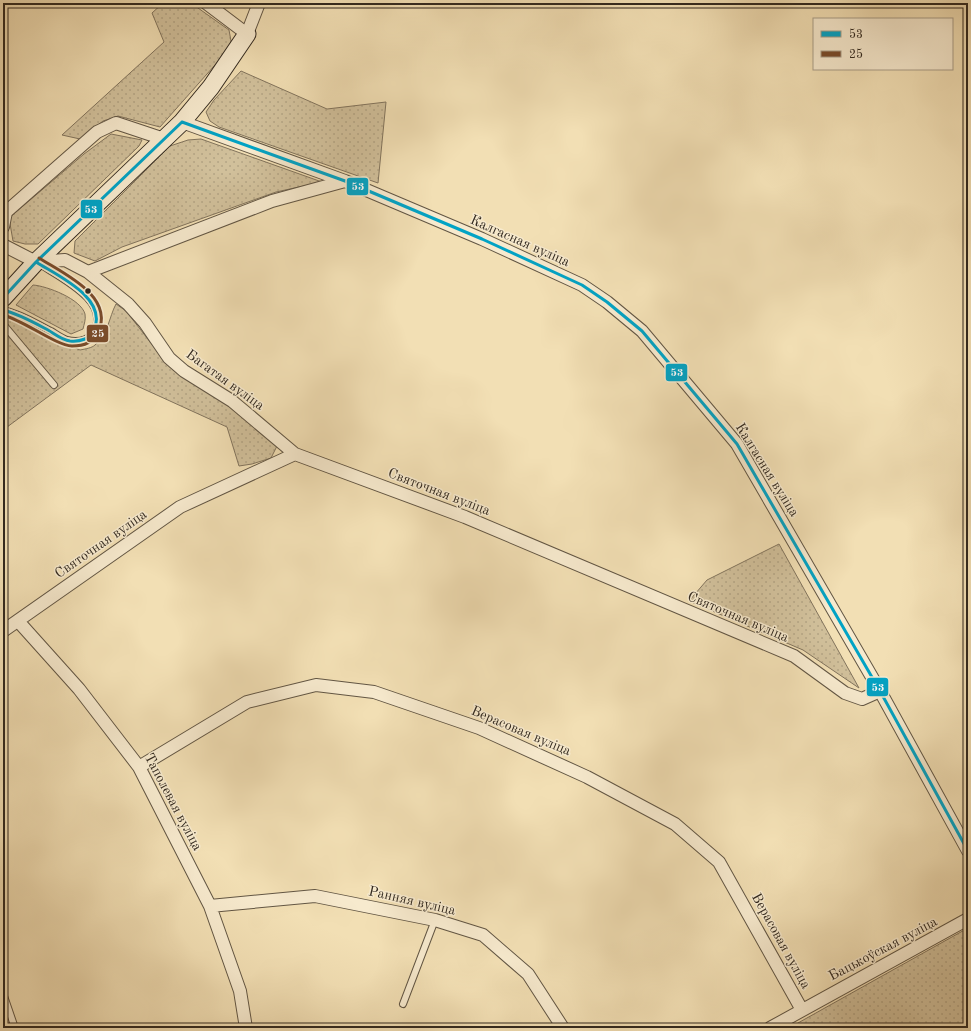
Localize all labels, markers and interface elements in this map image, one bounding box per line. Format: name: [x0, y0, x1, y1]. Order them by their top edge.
legend: [813, 18, 953, 70]
text: 53: [849, 28, 863, 41]
text: 25: [849, 48, 863, 61]
line badge: 53: [346, 177, 369, 196]
text: 53: [352, 182, 364, 193]
line badge: 53: [80, 199, 103, 219]
text: 53: [85, 205, 97, 216]
street label: Калгасная вуліца: [468, 213, 572, 269]
unlabelled marker: [83, 286, 93, 296]
line badge: 25: [86, 324, 109, 343]
text: 25: [92, 329, 104, 340]
street label: Багатая вуліца: [183, 347, 267, 413]
line badge: 53: [665, 363, 688, 382]
text: 53: [671, 368, 683, 379]
street label: Калгасная вуліца: [733, 421, 801, 519]
street label: Святочная вуліца: [386, 466, 492, 518]
street label: Святочная вуліца: [53, 507, 150, 581]
street label: Святочная вуліца: [685, 589, 791, 645]
line badge: 53: [866, 677, 889, 697]
text: 53: [872, 683, 884, 694]
street label: Верасовая вуліца: [469, 704, 573, 758]
street label: Таполевая вуліца: [141, 751, 205, 853]
street label: Ранняя вуліца: [367, 884, 457, 918]
street label: Верасовая вуліца: [749, 891, 813, 991]
street label: Бацькоўская вуліца: [826, 914, 940, 984]

